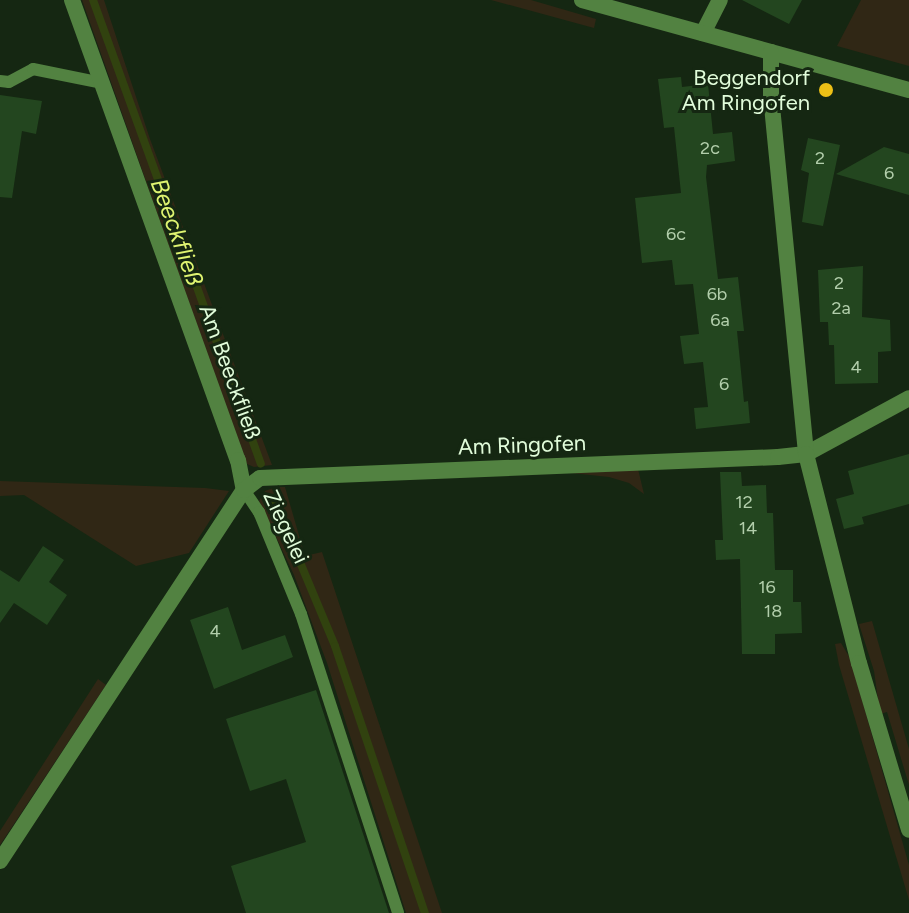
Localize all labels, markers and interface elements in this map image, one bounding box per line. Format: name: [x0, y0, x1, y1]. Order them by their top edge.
place label: Beggendorf Am Ringofen: [682, 64, 810, 116]
marker: Beggendorf Am Ringofen: [817, 81, 835, 99]
house number: 2c: [700, 137, 720, 159]
house number: 2: [815, 147, 825, 169]
house number: 6: [884, 162, 894, 184]
water label: Beeckfließ: [144, 174, 210, 290]
house number: 6c: [666, 223, 686, 245]
house number: 2: [834, 272, 844, 294]
house number: 6b: [707, 283, 727, 305]
house number: 2a: [831, 297, 851, 319]
street label: Am Beeckfließ: [193, 301, 267, 443]
house number: 6a: [710, 309, 730, 331]
house number: 4: [850, 356, 862, 378]
house number: 6: [719, 373, 729, 395]
street label: Am Ringofen: [457, 430, 587, 460]
street label: Ziegelei: [258, 486, 314, 568]
house number: 12: [735, 491, 753, 513]
house number: 14: [739, 517, 757, 539]
house number: 16: [758, 576, 776, 598]
house number: 18: [764, 600, 782, 622]
house number: 4: [209, 620, 221, 642]

